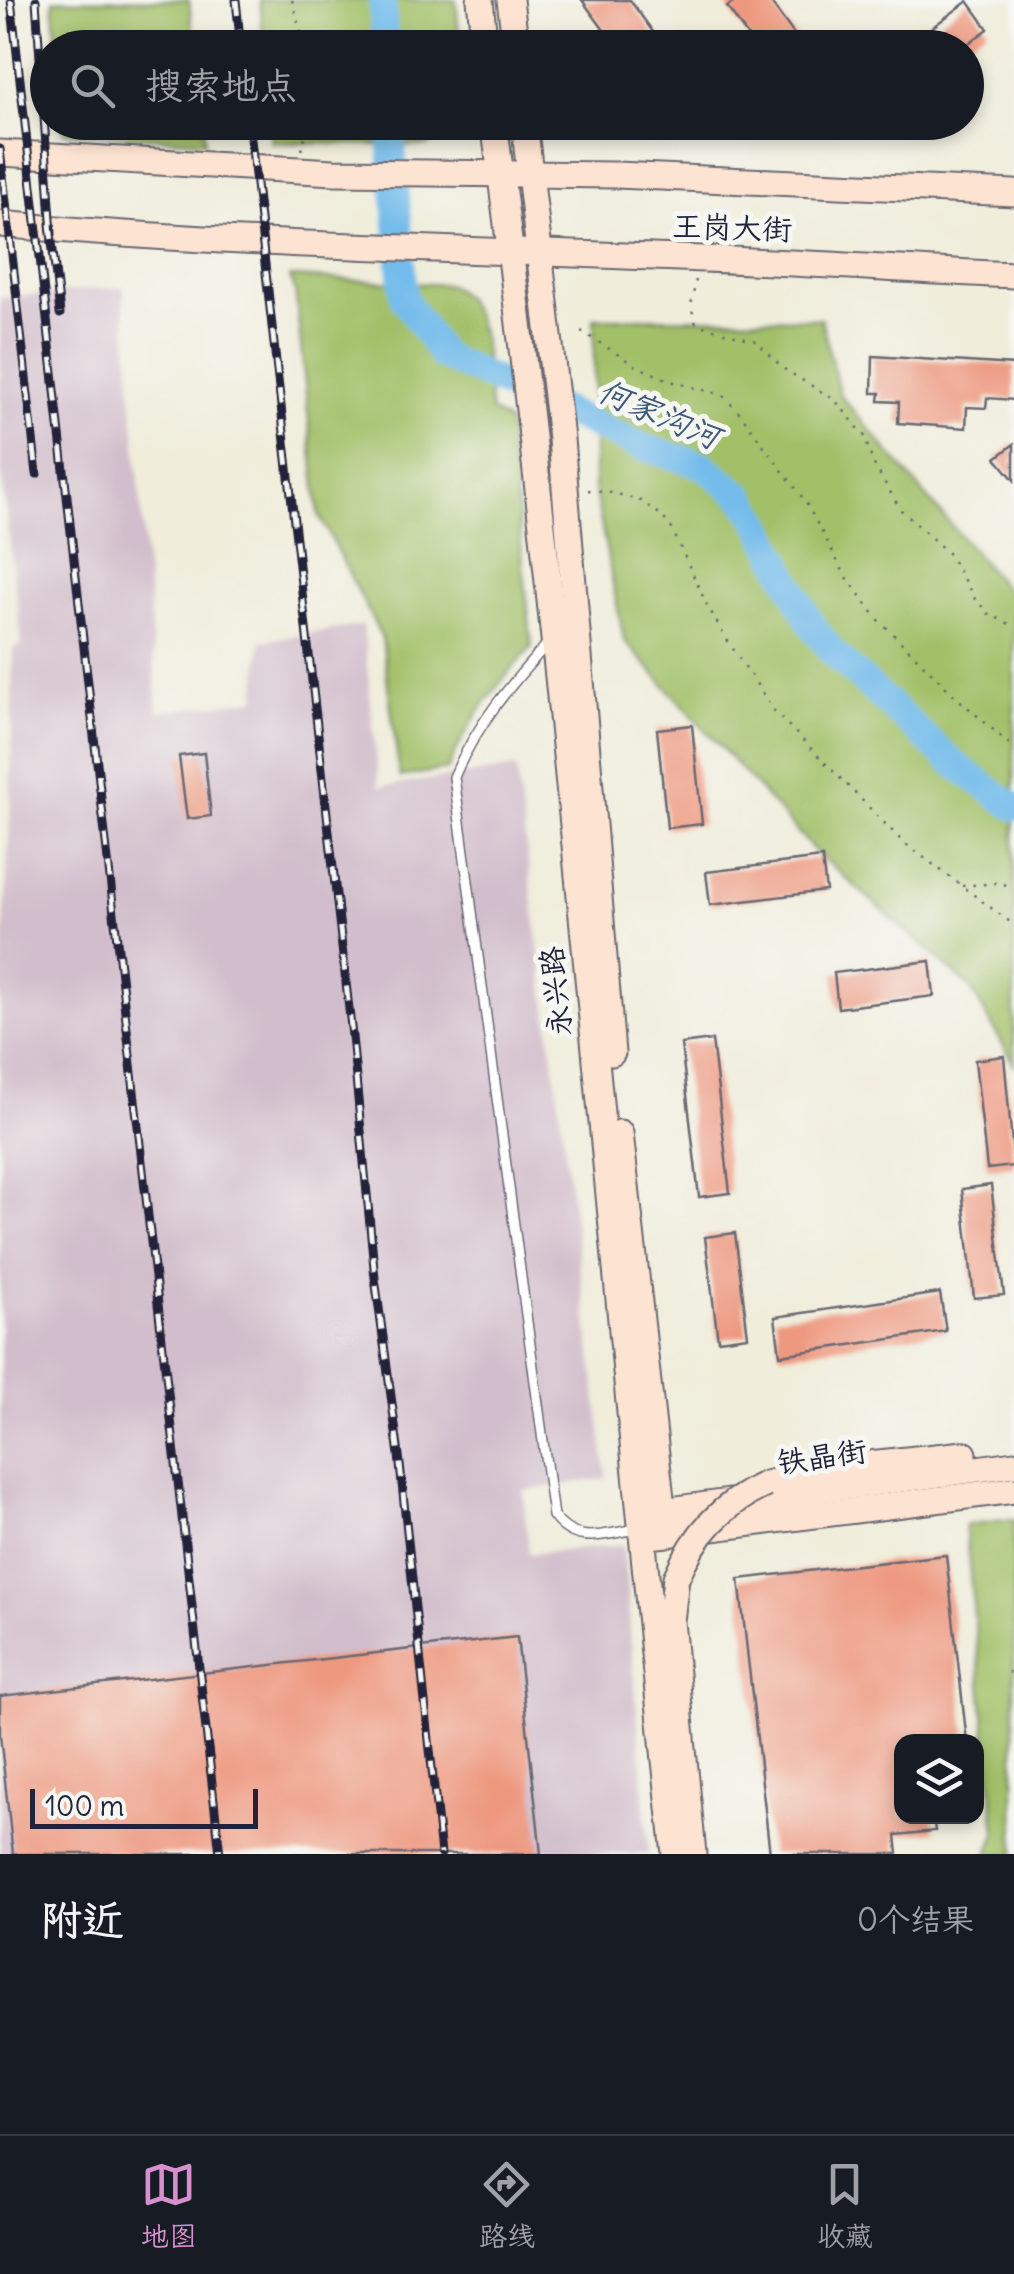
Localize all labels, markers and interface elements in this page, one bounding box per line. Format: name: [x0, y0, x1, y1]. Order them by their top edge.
search box: [30, 30, 984, 140]
icon: search: [65, 58, 120, 113]
text: 搜索地点: [145, 62, 297, 109]
street label: 王岗大街: [671, 206, 793, 248]
water label: 何家沟河: [592, 370, 731, 459]
street label: 永兴路: [531, 944, 579, 1038]
street label: 铁晶街: [775, 1431, 869, 1481]
map controls: [894, 1734, 984, 1824]
button: layers: [894, 1734, 984, 1824]
scale bar: [30, 1784, 258, 1828]
text: 100 m: [45, 1788, 124, 1824]
text: 附近: [40, 1894, 124, 1946]
text: 0个结果: [857, 1899, 974, 1940]
tab: 地图: [141, 2157, 197, 2254]
tab: 路线: [479, 2157, 535, 2254]
tab: 收藏: [817, 2157, 873, 2254]

